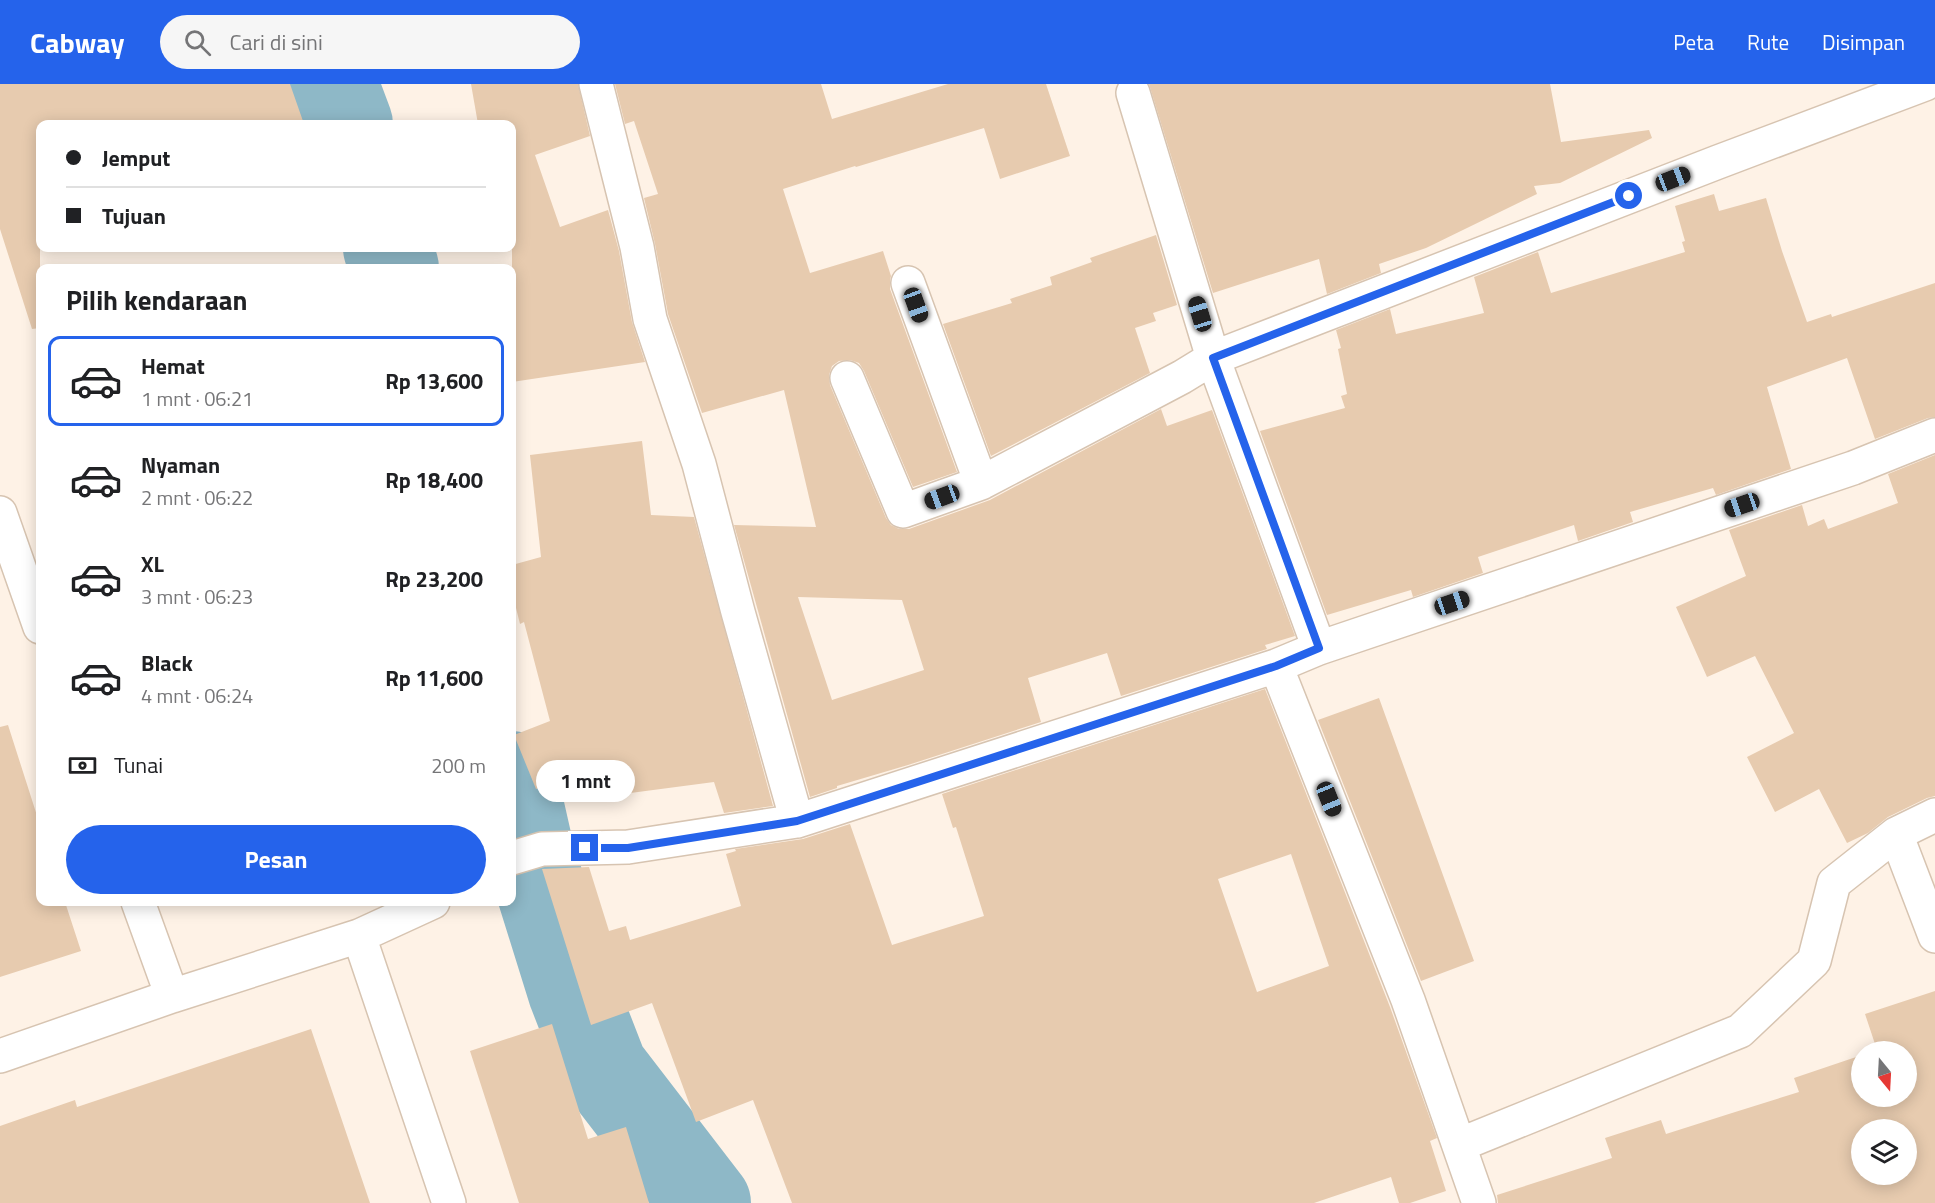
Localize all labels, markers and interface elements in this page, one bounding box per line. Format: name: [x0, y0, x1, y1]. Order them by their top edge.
search box: [160, 15, 580, 69]
text: Cabway: [30, 21, 124, 64]
text: Cari di sini: [229, 25, 323, 59]
icon: search: [181, 26, 214, 59]
text: Peta: [1673, 26, 1714, 58]
text: Rute: [1747, 26, 1789, 58]
text: Disimpan: [1822, 26, 1905, 58]
text: Jemput: [102, 141, 170, 175]
car: [1653, 164, 1693, 194]
route start: [1615, 182, 1642, 209]
text: Tujuan: [102, 199, 166, 233]
text: Pilih kendaraan: [66, 279, 248, 320]
car: [901, 285, 931, 325]
car: [1186, 294, 1214, 334]
text: Hemat: [141, 349, 205, 383]
icon: car: [69, 354, 123, 408]
text: Rp 13,600: [385, 364, 483, 398]
text: 1 mnt · 06:21: [141, 383, 253, 414]
text: Nyaman: [141, 448, 220, 482]
icon: car: [69, 453, 123, 507]
text: Rp 18,400: [385, 463, 483, 497]
text: 2 mnt · 06:22: [141, 482, 253, 513]
car: [922, 482, 962, 512]
car: [1722, 491, 1762, 519]
text: XL: [141, 547, 164, 581]
icon: car: [69, 552, 123, 606]
text: Rp 23,200: [385, 562, 483, 596]
text: 3 mnt · 06:23: [141, 581, 253, 612]
car: [1432, 589, 1472, 617]
text: Black: [141, 646, 193, 680]
icon: car: [69, 651, 123, 705]
text: Rp 11,600: [385, 661, 483, 695]
text: 4 mnt · 06:24: [141, 680, 253, 711]
text: Tunai: [114, 748, 163, 782]
icon: cash: [66, 749, 99, 782]
text: 200 m: [431, 750, 486, 781]
callout: 1 mnt: [536, 761, 634, 803]
text: 1 mnt: [560, 765, 611, 796]
car: [1314, 779, 1344, 819]
button: Pesan: [66, 825, 486, 894]
route end: [571, 834, 598, 861]
north arrow: [1851, 1041, 1917, 1107]
map controls: [1851, 1041, 1917, 1185]
button: layers: [1851, 1119, 1917, 1185]

